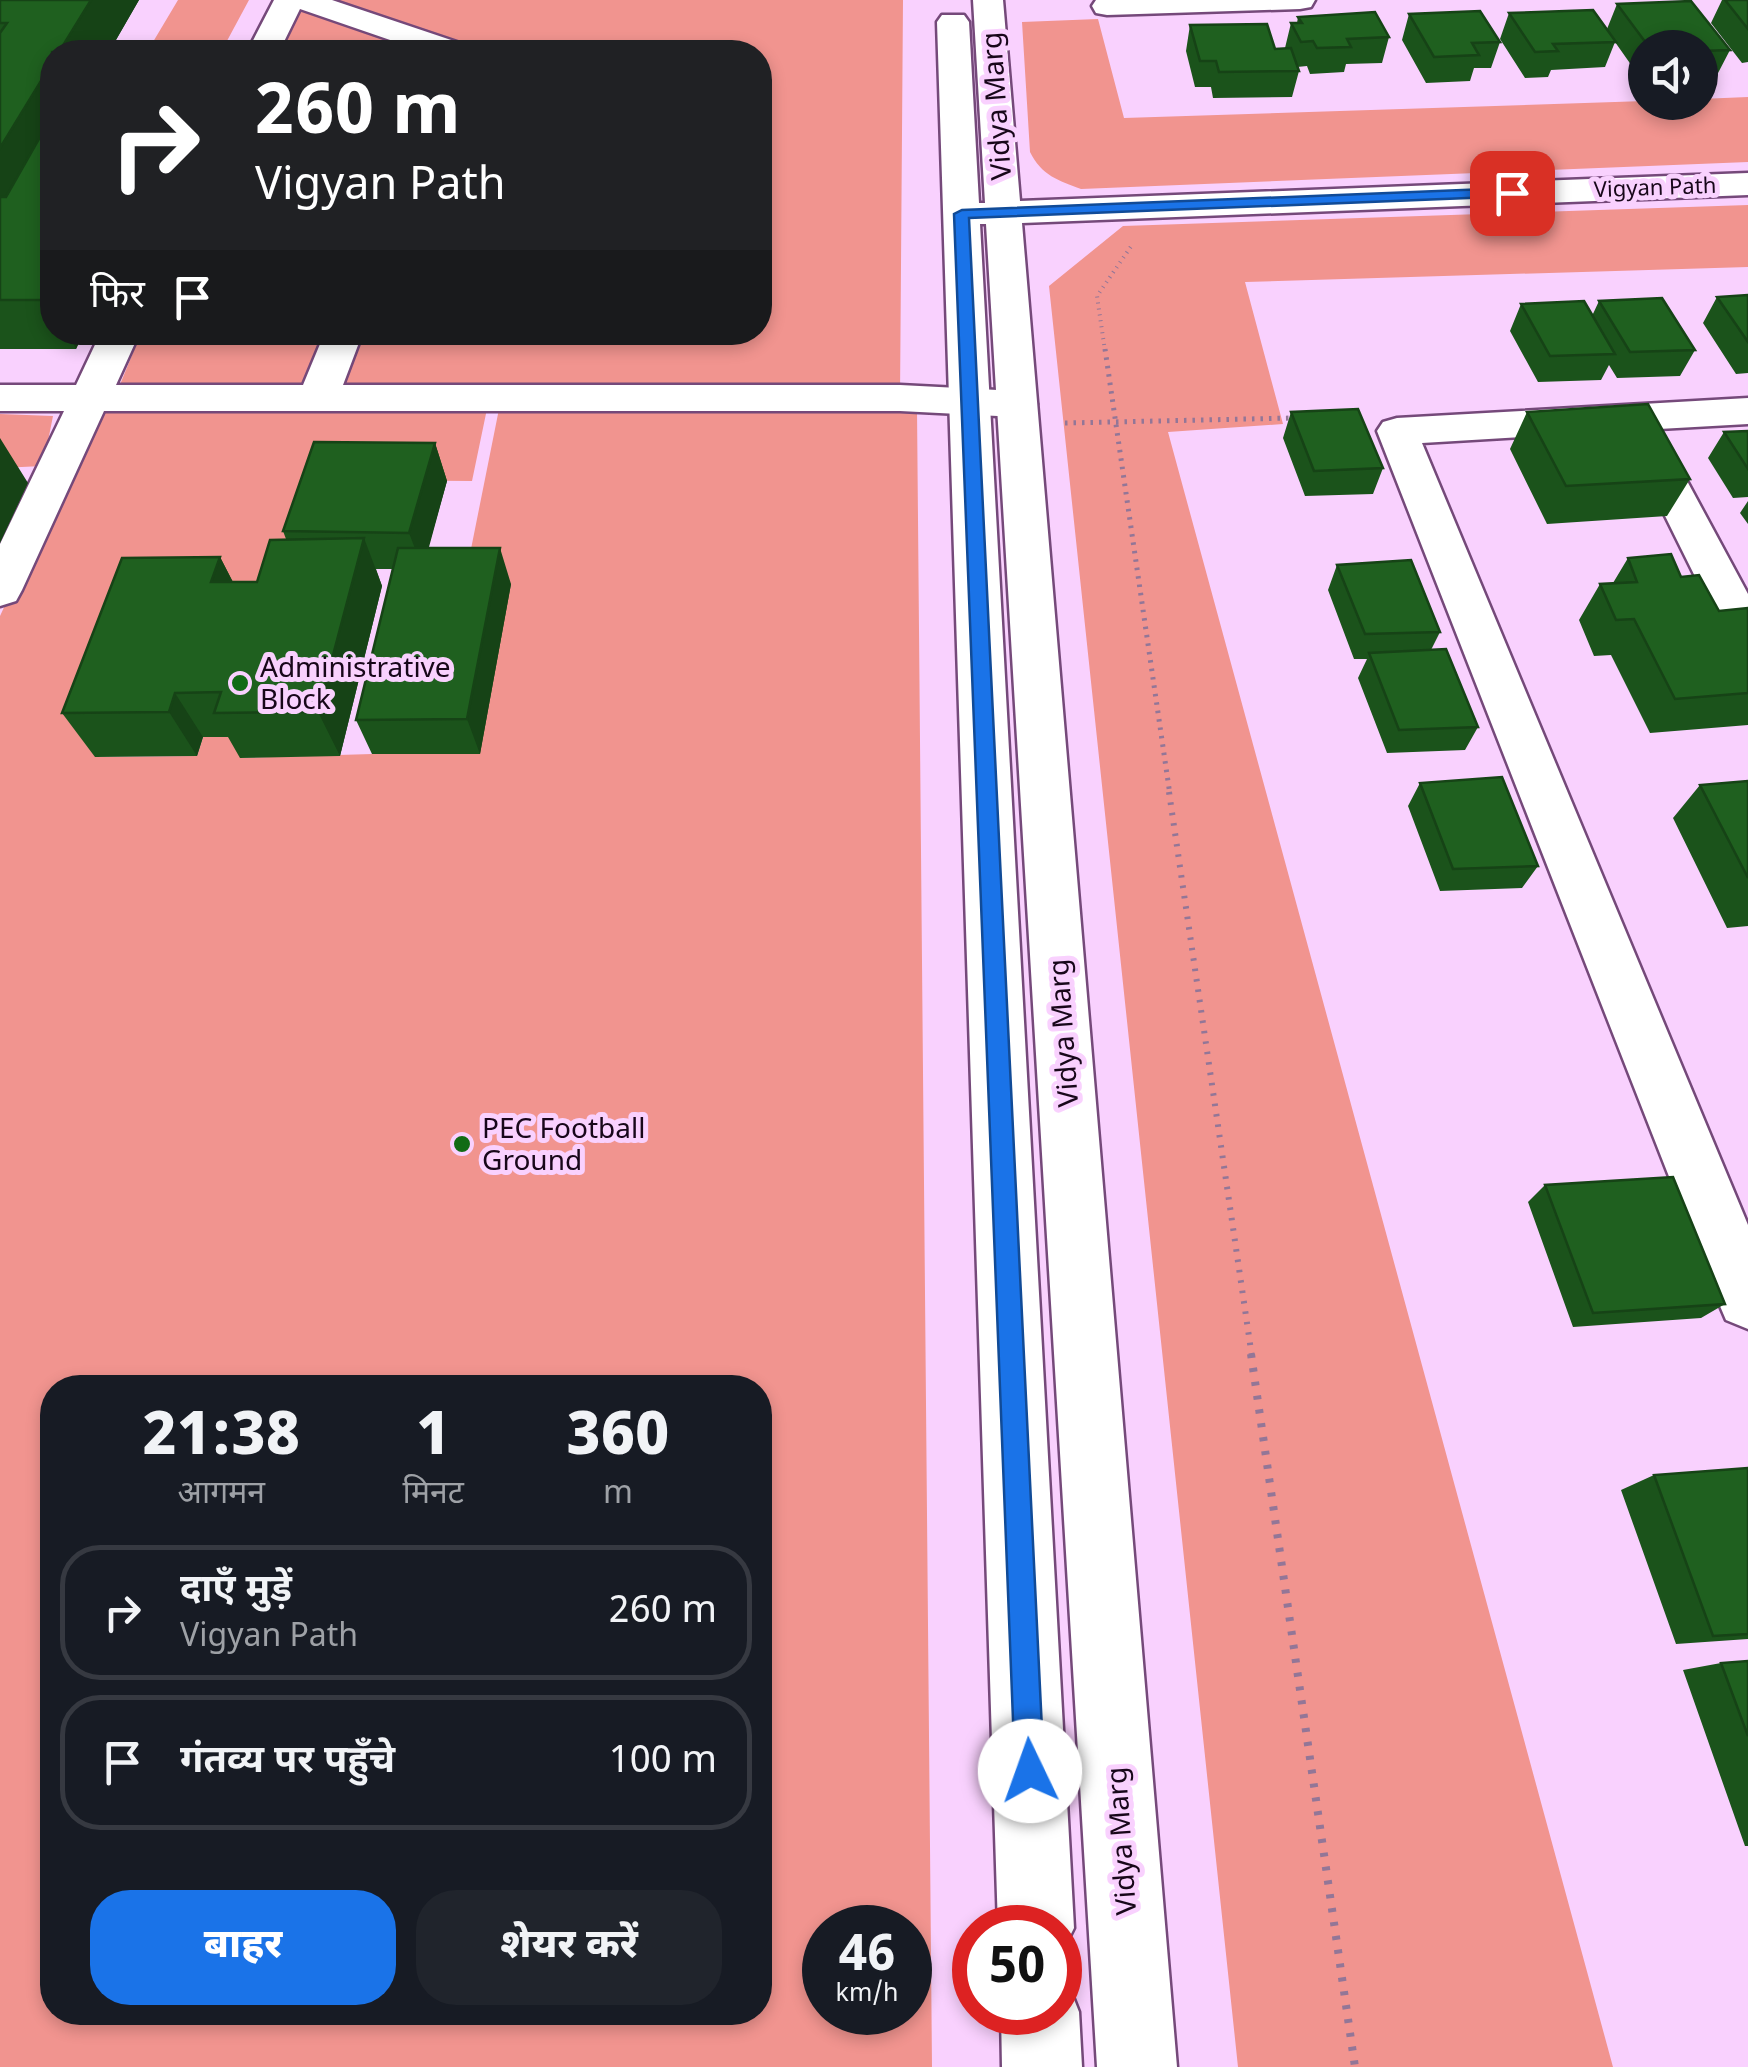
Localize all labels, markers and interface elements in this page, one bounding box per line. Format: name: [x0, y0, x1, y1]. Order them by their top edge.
map controls: [1628, 30, 1718, 120]
button: sound: [1628, 30, 1718, 120]
street label: Vidya Marg: [976, 31, 1022, 181]
text: 260 m: [255, 70, 461, 162]
icon: right: [90, 80, 220, 210]
pin: [1470, 151, 1555, 236]
text: Vigyan Path: [255, 159, 506, 217]
icon: arrive: [1485, 166, 1540, 221]
street label: Vigyan Path: [1593, 173, 1717, 206]
icon: arrive: [165, 270, 220, 325]
text: फिर: [90, 273, 145, 323]
place label: Administrative Block: [260, 652, 451, 720]
marker: Administrative Block: [229, 672, 251, 694]
street label: Vidya Marg: [1043, 958, 1089, 1108]
place label: PEC Football Ground: [482, 1113, 645, 1181]
marker: PEC Football Ground: [451, 1133, 473, 1155]
text: 21:38: [143, 1400, 300, 1478]
text: 1: [416, 1400, 450, 1478]
text: 360: [566, 1400, 669, 1478]
text: आगमन: [177, 1474, 265, 1516]
text: मिनट: [403, 1474, 464, 1516]
text: m: [603, 1474, 633, 1516]
text: दाएँ मुड़ें: [180, 1567, 292, 1617]
icon: right: [95, 1585, 150, 1640]
text: 260 m: [609, 1588, 717, 1638]
text: Vigyan Path: [180, 1617, 358, 1659]
position arrow: [978, 1719, 1082, 1823]
icon: arrive: [95, 1735, 150, 1790]
text: गंतव्य पर पहुँचे: [180, 1738, 395, 1788]
text: 100 m: [609, 1738, 717, 1788]
street label: Vidya Marg: [1101, 1766, 1147, 1916]
button: बाहर: [90, 1890, 396, 2005]
button: शेयर करें: [416, 1890, 722, 2005]
speed limit sign: 50: [952, 1905, 1082, 2035]
text: 46: [839, 1925, 895, 1990]
text: km/h: [836, 1979, 898, 2011]

